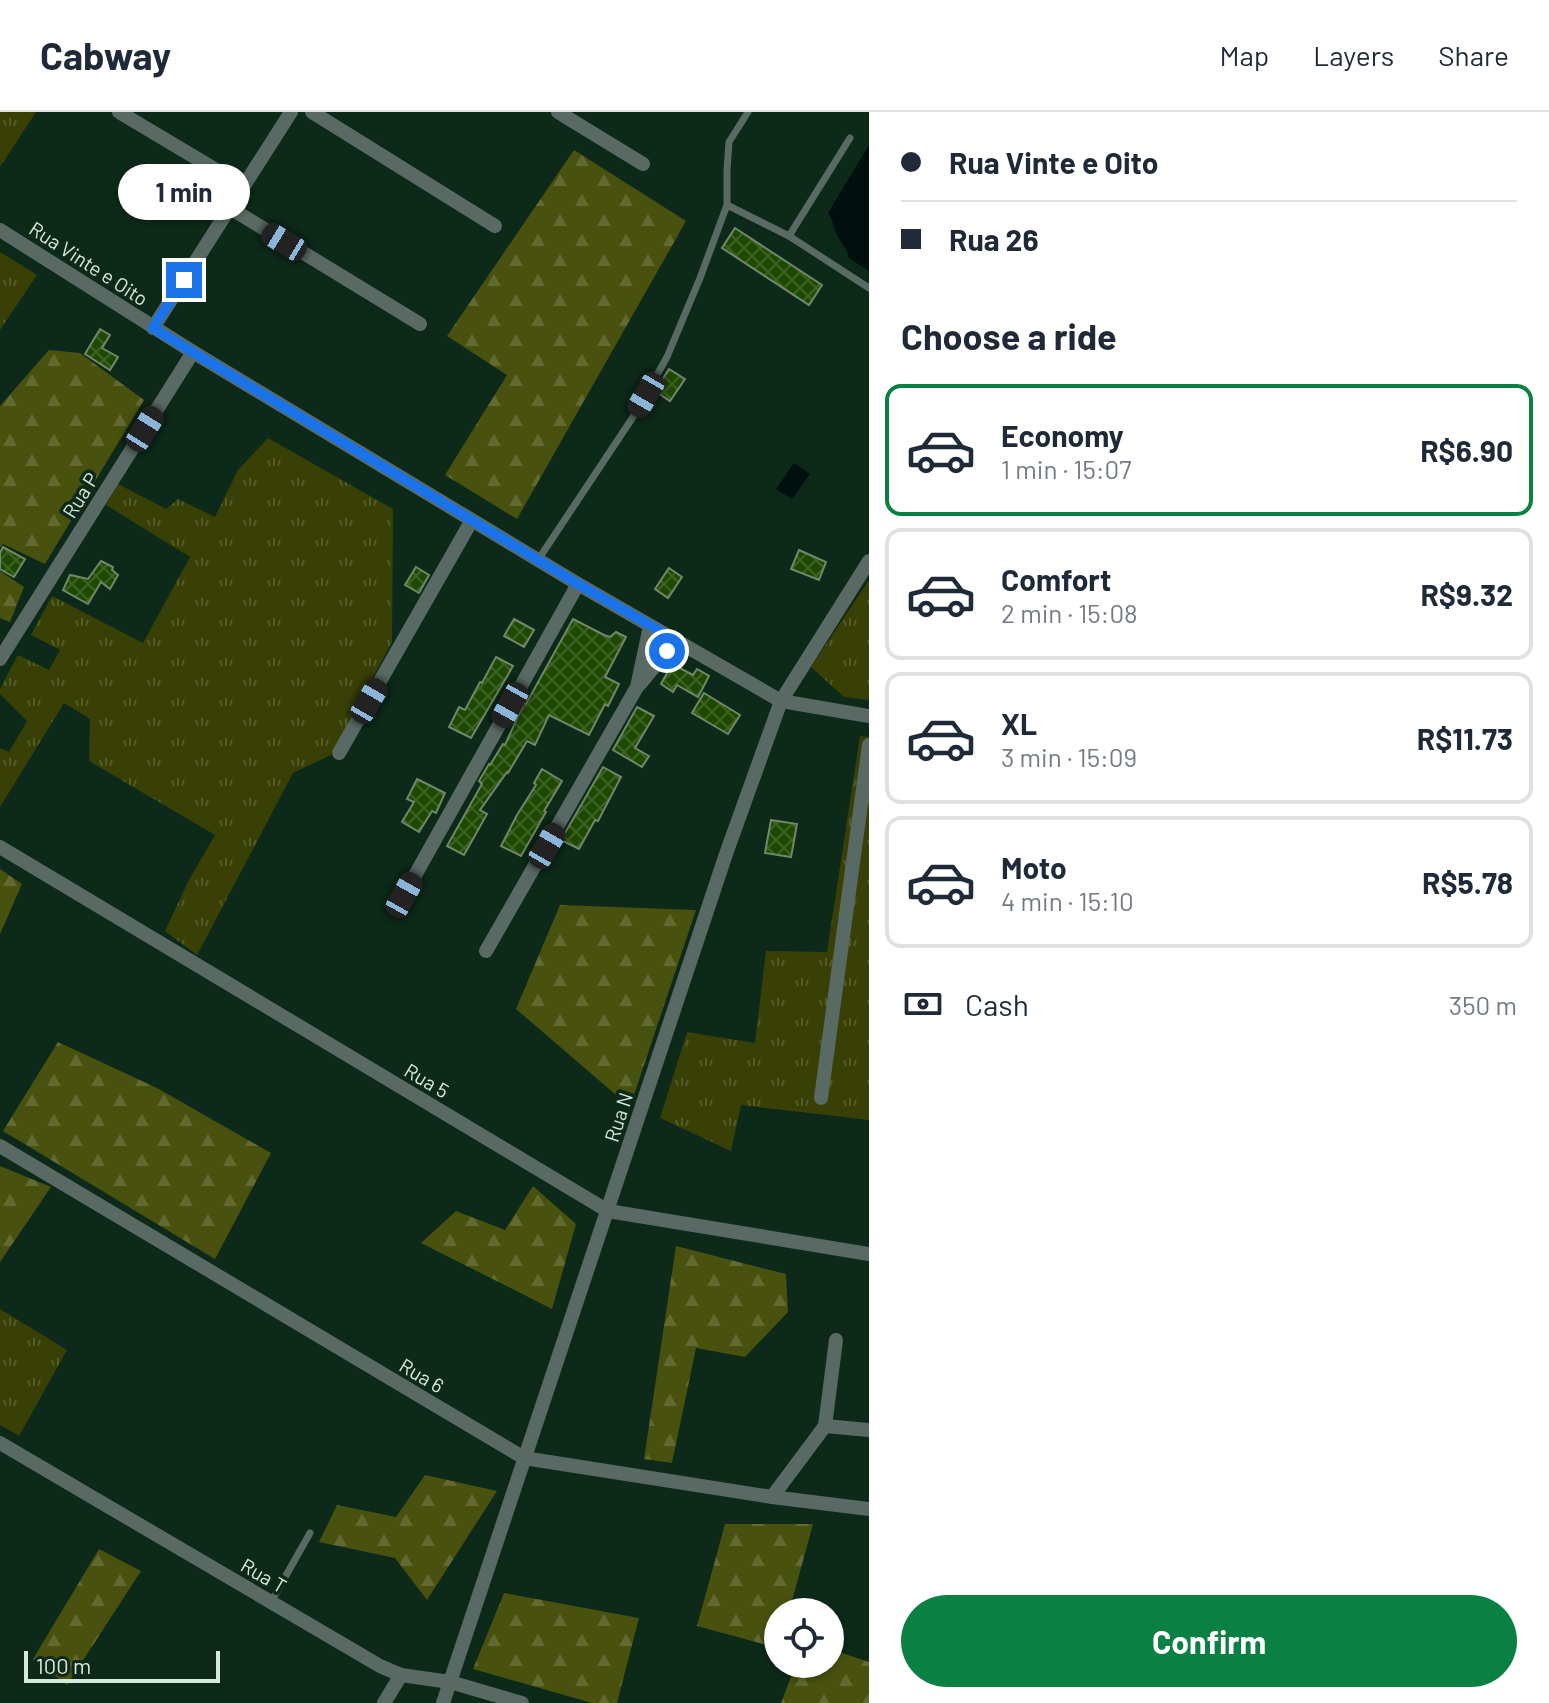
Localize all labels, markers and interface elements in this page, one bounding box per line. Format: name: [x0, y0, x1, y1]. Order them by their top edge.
text: Cabway: [40, 32, 171, 78]
text: Map: [1219, 38, 1269, 72]
text: Layers: [1313, 38, 1394, 72]
text: Share: [1438, 38, 1509, 72]
text: Rua Vinte e Oito: [949, 144, 1158, 180]
callout: 1 min: [118, 164, 250, 220]
text: 1 min: [156, 176, 212, 207]
street label: Rua Vinte e Oito: [25, 216, 153, 310]
car: [257, 219, 311, 265]
text: Rua 26: [949, 221, 1039, 257]
route end: [166, 262, 202, 298]
text: Choose a ride: [901, 314, 1117, 357]
car: [624, 368, 668, 422]
car: [122, 402, 168, 456]
icon: car: [905, 414, 977, 486]
text: Economy: [1001, 417, 1124, 453]
text: R$6.90: [1420, 432, 1513, 468]
text: 1 min · 15:07: [1001, 453, 1132, 484]
street label: Rua P: [57, 468, 103, 522]
icon: car: [905, 558, 977, 630]
text: Comfort: [1001, 561, 1111, 597]
text: R$9.32: [1420, 576, 1513, 612]
text: 2 min · 15:08: [1001, 597, 1138, 628]
route start: [649, 633, 685, 669]
car: [347, 674, 391, 728]
car: [488, 678, 532, 732]
icon: car: [905, 702, 977, 774]
text: XL: [1001, 705, 1037, 741]
text: R$11.73: [1417, 720, 1513, 756]
text: 3 min · 15:09: [1001, 741, 1137, 772]
car: [525, 819, 569, 873]
icon: car: [905, 846, 977, 918]
text: Moto: [1001, 849, 1067, 885]
text: R$5.78: [1422, 864, 1513, 900]
car: [382, 868, 426, 922]
text: 4 min · 15:10: [1001, 885, 1134, 916]
icon: cash: [901, 982, 945, 1026]
text: Cash: [965, 986, 1029, 1022]
text: 350 m: [1449, 989, 1517, 1020]
street label: Rua 5: [400, 1057, 454, 1103]
street label: Rua N: [599, 1089, 637, 1145]
street label: Rua 6: [395, 1352, 449, 1398]
street label: Rua T: [237, 1552, 291, 1598]
button: Confirm: [901, 1595, 1517, 1687]
map controls: [764, 1598, 844, 1678]
button: locate: [764, 1598, 844, 1678]
scale bar: [24, 1647, 220, 1683]
text: 100 m: [36, 1652, 91, 1678]

